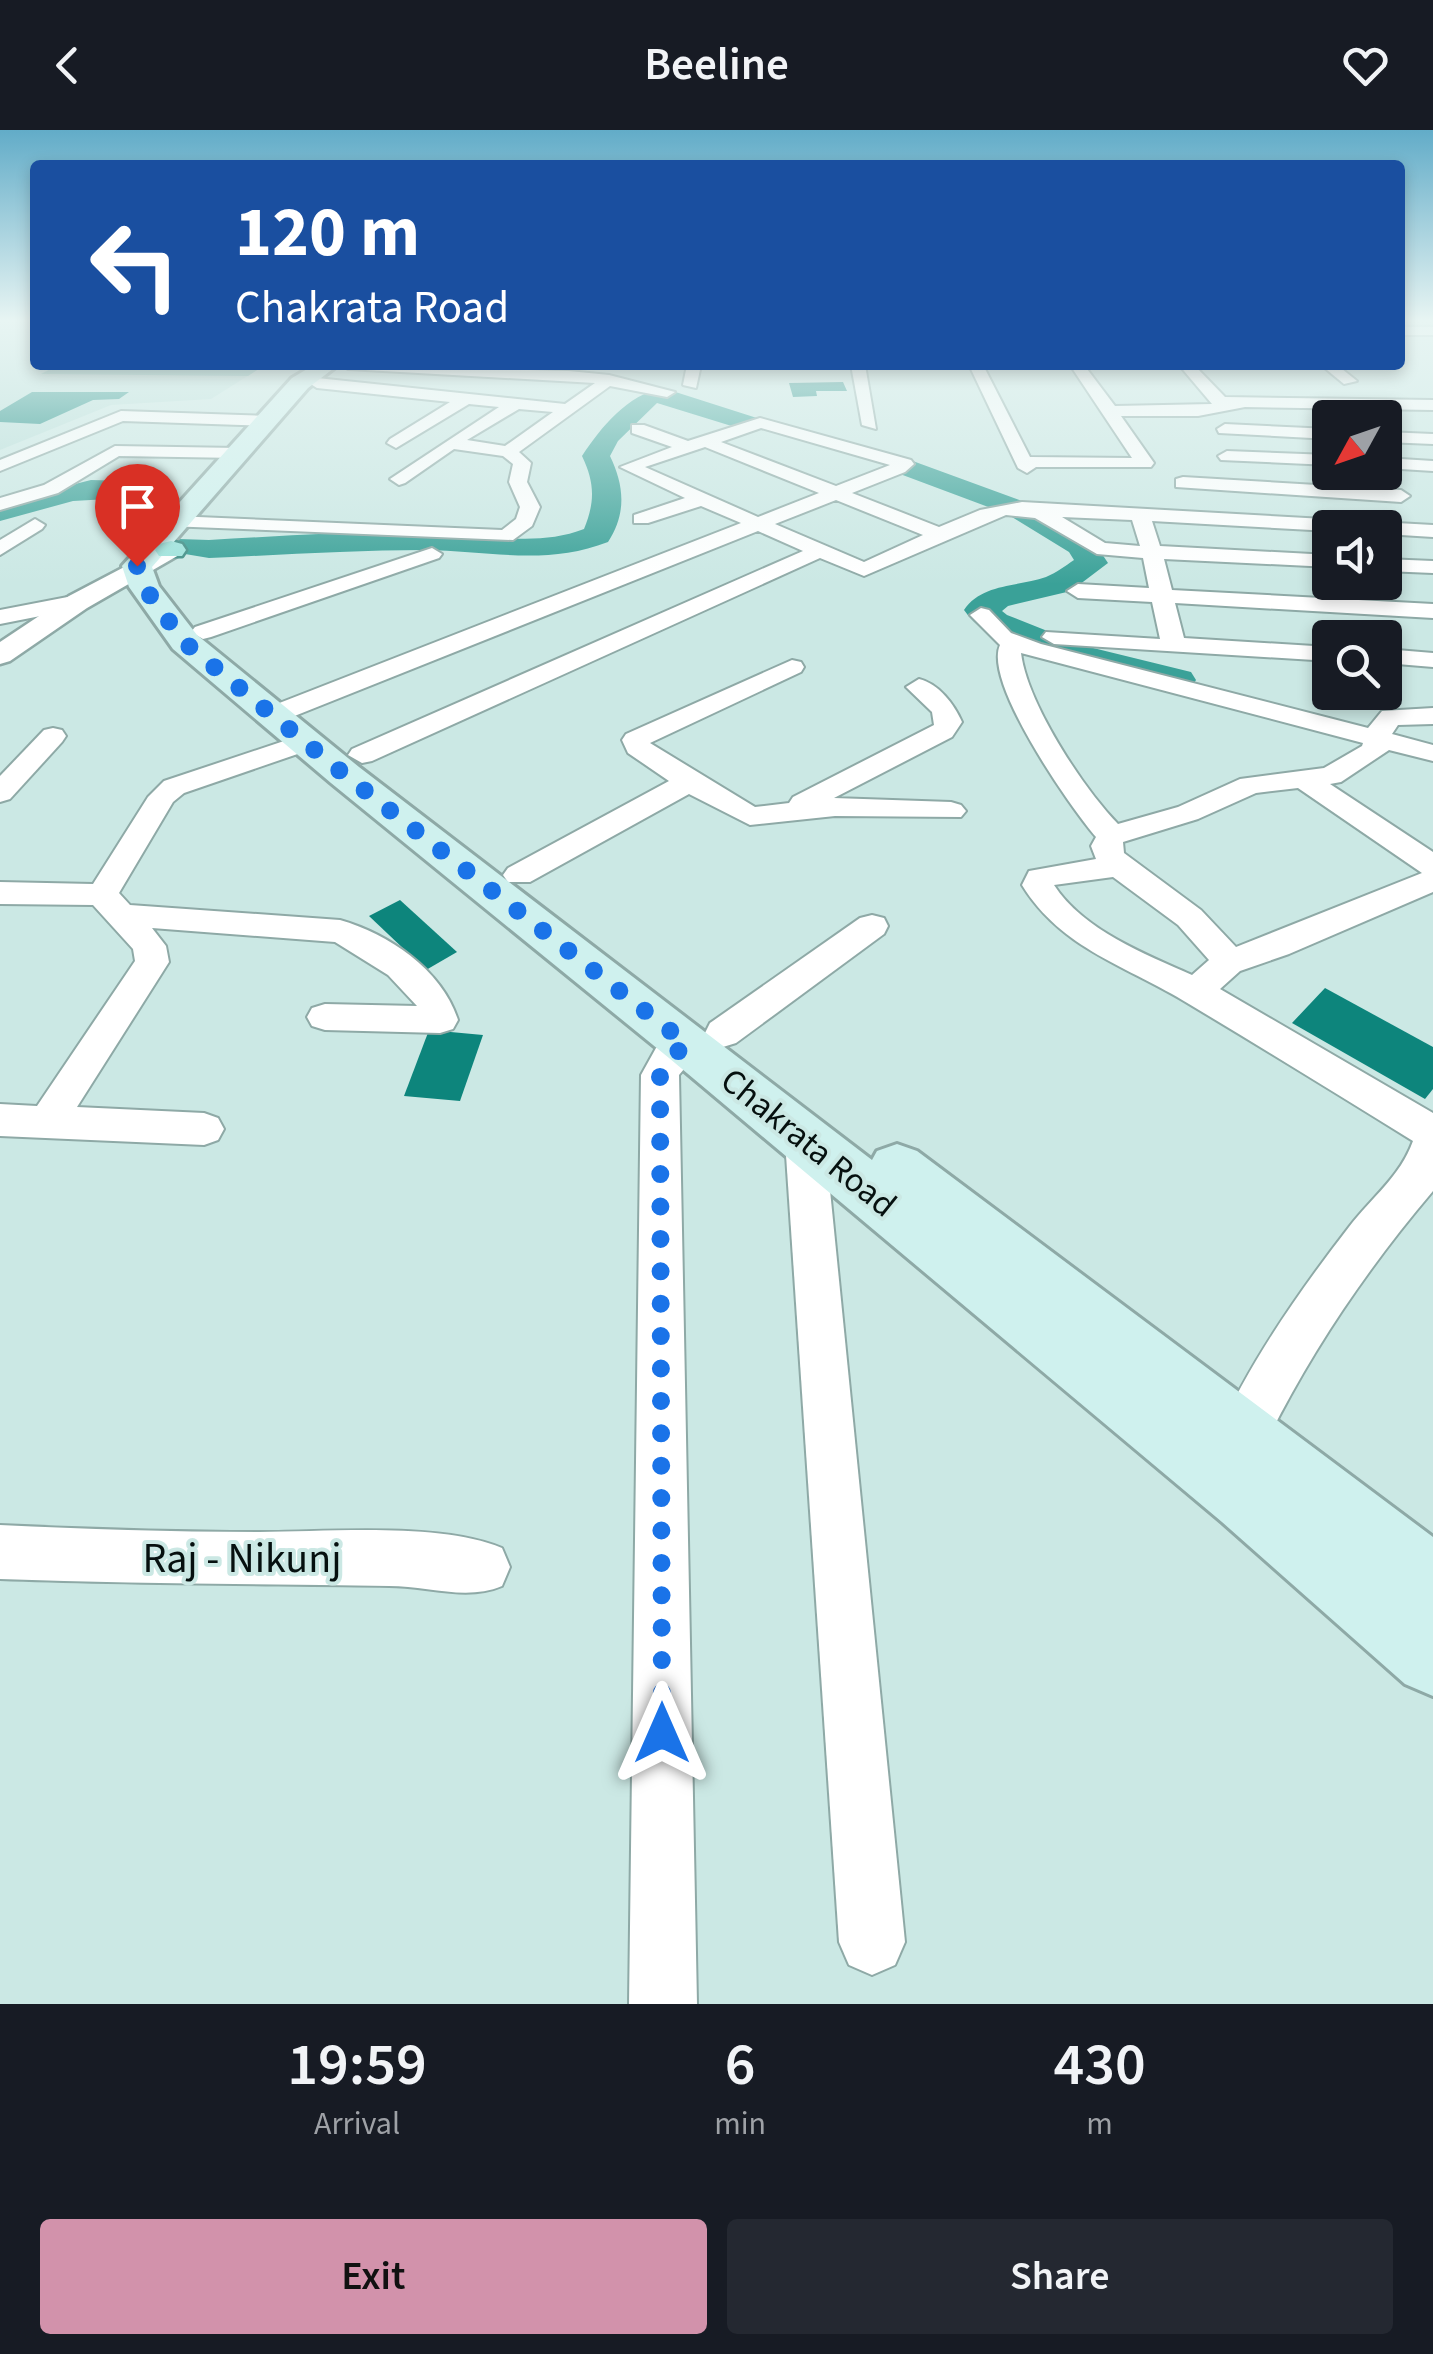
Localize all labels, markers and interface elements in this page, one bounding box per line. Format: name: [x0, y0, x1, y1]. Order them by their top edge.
text: Beeline: [644, 33, 789, 97]
icon: back: [40, 38, 95, 93]
icon: heart: [1338, 38, 1393, 93]
text: 120 m: [235, 183, 420, 283]
icon: left: [70, 200, 200, 330]
text: Chakrata Road: [235, 276, 509, 340]
north arrow: [1312, 400, 1402, 490]
map controls: [1312, 400, 1402, 710]
pin: [95, 464, 180, 567]
icon: arrive: [110, 479, 165, 534]
button: sound: [1312, 510, 1402, 600]
button: search: [1312, 620, 1402, 710]
street label: Chakrata Road: [710, 1056, 907, 1229]
street label: Raj - Nikunj: [142, 1529, 342, 1589]
position arrow: [610, 1681, 714, 1785]
text: 19:59: [287, 2023, 427, 2108]
text: 6: [725, 2023, 756, 2108]
text: 430: [1053, 2023, 1146, 2108]
text: Arrival: [314, 2101, 400, 2147]
text: min: [714, 2101, 766, 2147]
text: m: [1086, 2101, 1113, 2147]
button: Exit: [40, 2219, 707, 2334]
button: Share: [727, 2219, 1393, 2334]

